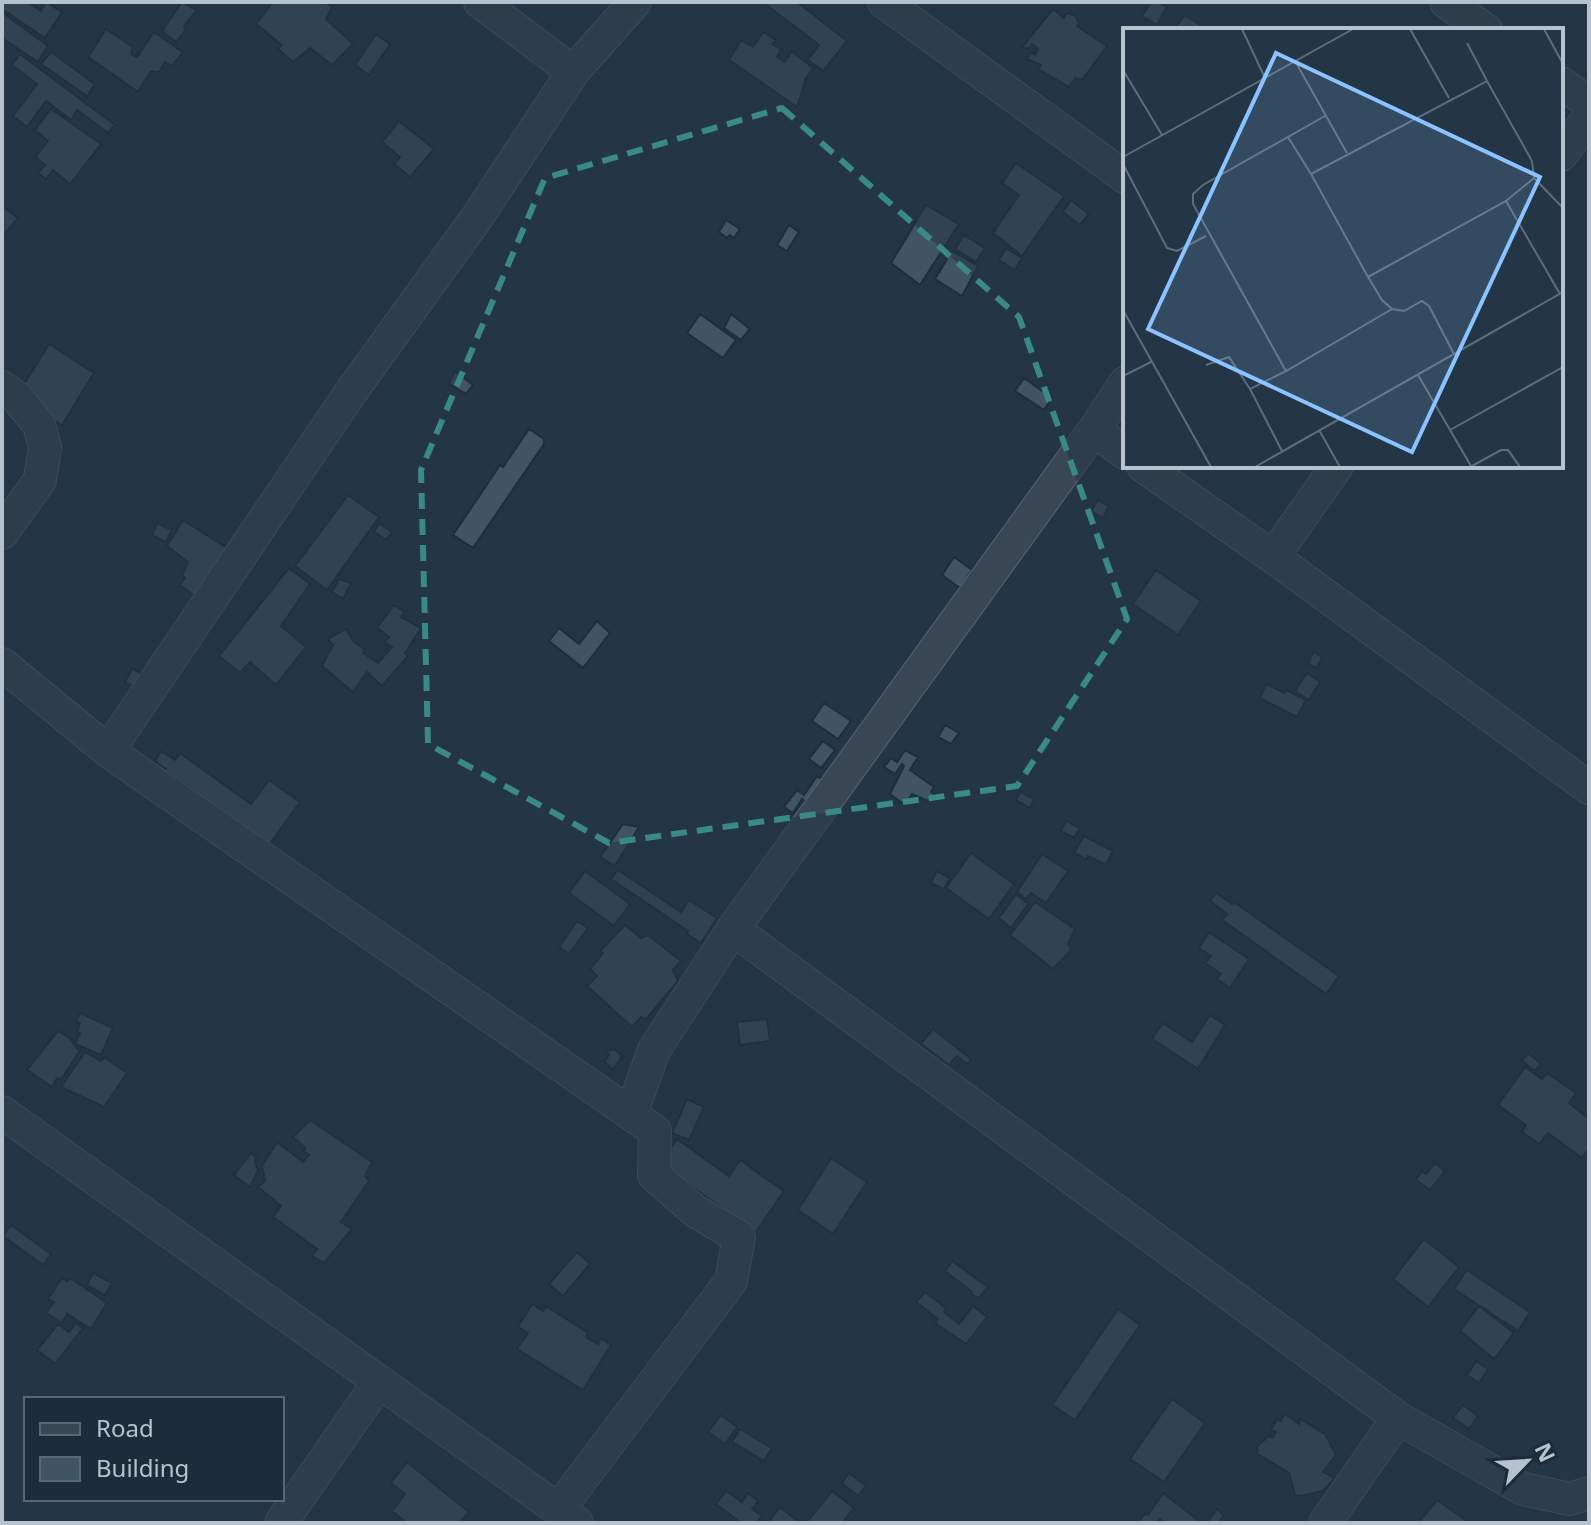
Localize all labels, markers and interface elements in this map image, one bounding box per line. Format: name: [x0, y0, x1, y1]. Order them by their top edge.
inset map: [1123, 28, 1563, 468]
legend: [24, 1397, 284, 1501]
text: Road: [96, 1411, 154, 1444]
north arrow: [1487, 1421, 1567, 1501]
text: N: [1529, 1438, 1563, 1467]
text: Building: [96, 1451, 189, 1484]

